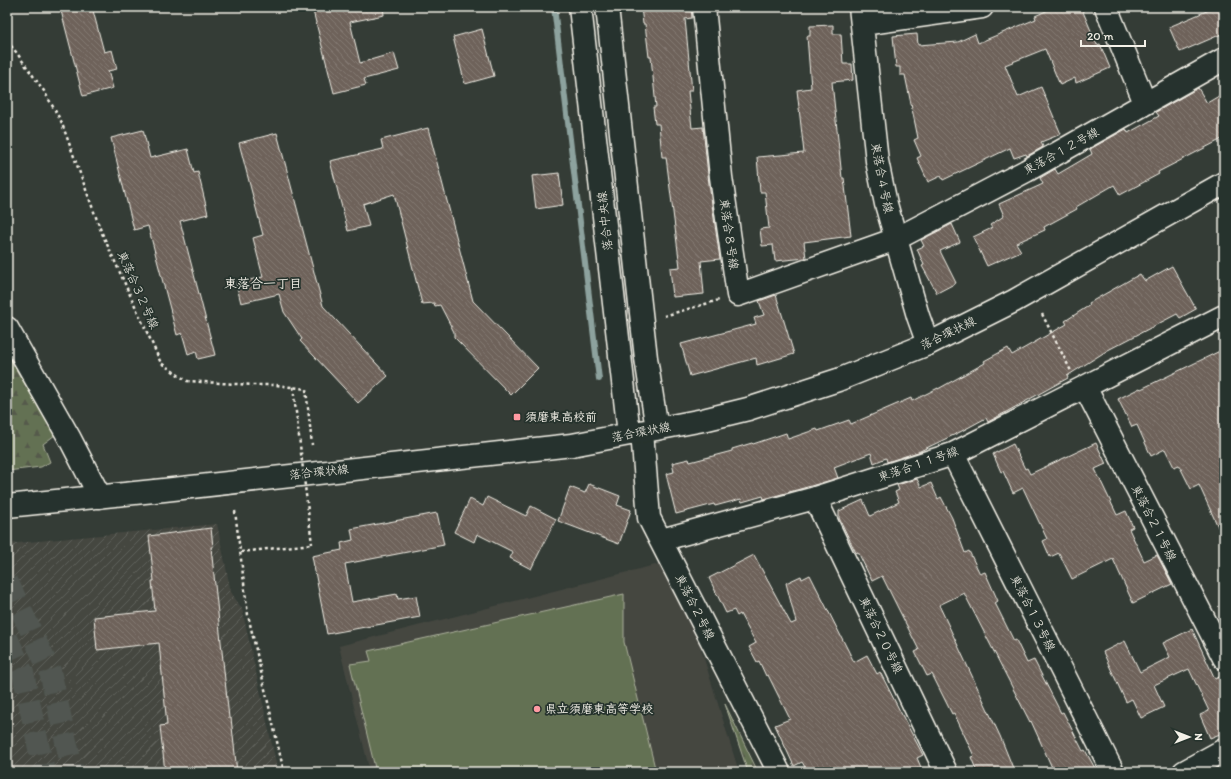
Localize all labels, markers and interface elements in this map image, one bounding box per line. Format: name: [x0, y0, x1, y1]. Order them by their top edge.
scale bar: [1081, 22, 1145, 48]
text: 20 m: [1087, 29, 1114, 43]
street label: 東落合１２号線: [1021, 125, 1101, 177]
street label: 東落合４号線: [868, 141, 896, 215]
street label: 落合中央線: [595, 190, 615, 252]
street label: 東落合８号線: [717, 197, 741, 271]
street label: 東落合３２号線: [115, 249, 161, 331]
district label: 東落合一丁目: [224, 276, 302, 291]
street label: 落合環状線: [918, 314, 978, 352]
place label: 須磨東高校前: [525, 410, 597, 424]
marker: 須磨東高校前: [512, 412, 522, 422]
street label: 落合環状線: [610, 419, 672, 445]
street label: 東落合１１号線: [876, 444, 960, 484]
street label: 落合環状線: [288, 462, 350, 482]
street label: 東落合２１号線: [1129, 482, 1179, 564]
street label: 東落合２号線: [672, 572, 718, 642]
street label: 東落合１３号線: [1008, 572, 1058, 654]
street label: 東落合２０号線: [856, 594, 906, 676]
place label: 県立須磨東高等学校: [545, 702, 653, 716]
marker: 県立須磨東高等学校: [532, 704, 542, 714]
north arrow: [1169, 717, 1209, 757]
text: N: [1192, 733, 1205, 741]

